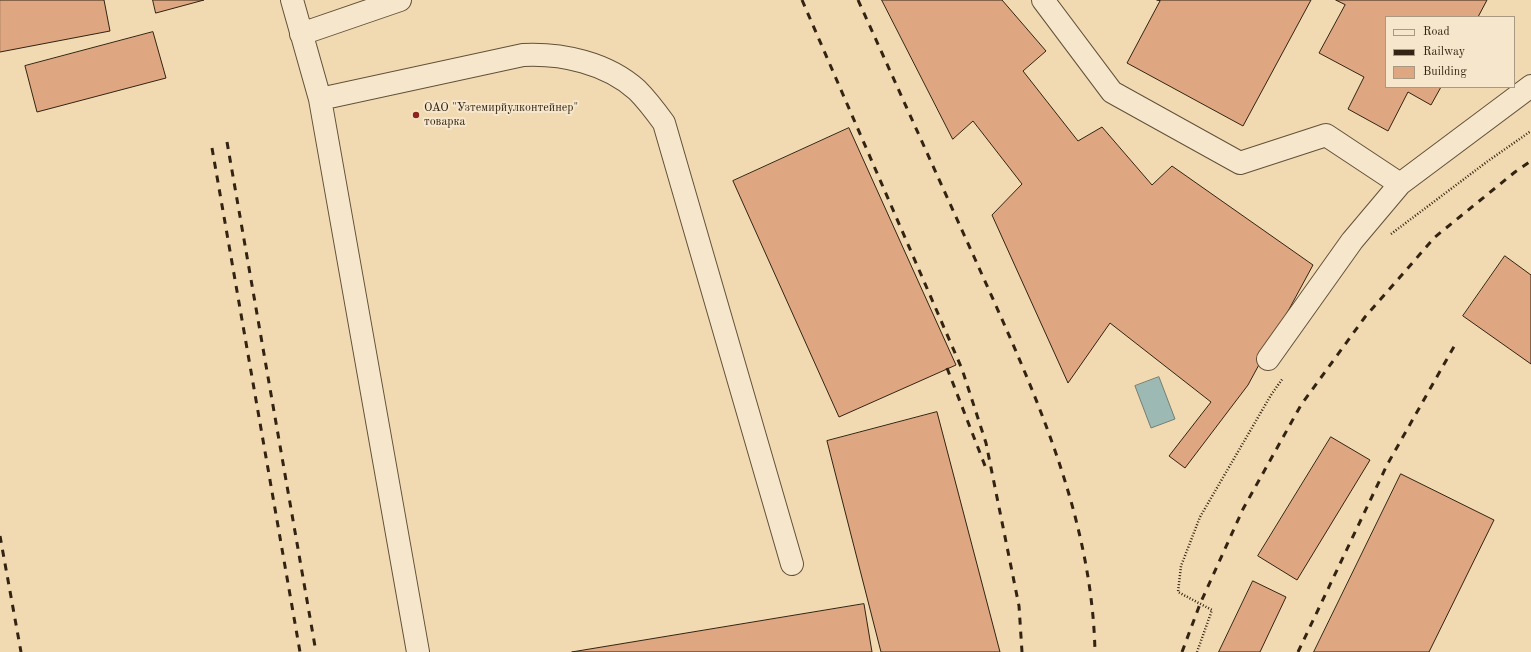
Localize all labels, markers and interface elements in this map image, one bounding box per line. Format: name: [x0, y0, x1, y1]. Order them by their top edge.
legend: [1385, 16, 1515, 88]
text: Road: [1423, 26, 1450, 38]
text: Railway: [1423, 46, 1465, 58]
text: Building: [1423, 66, 1467, 78]
place label: ОАО "Узтемирйулконтейнер" товарка: [424, 101, 578, 129]
marker: ОАО "Узтемирйулконтейнер" товарка: [411, 110, 421, 120]

